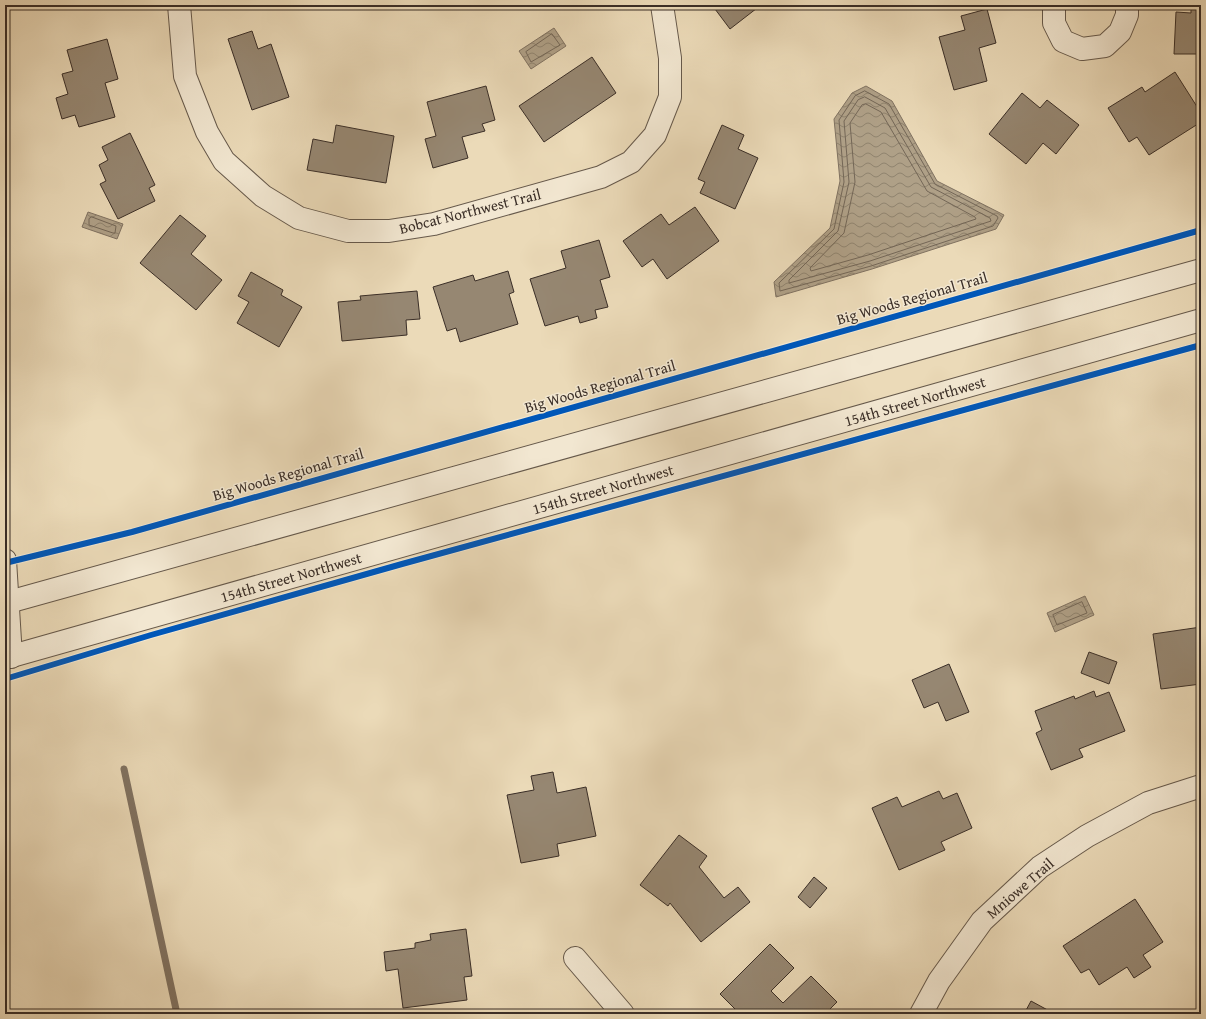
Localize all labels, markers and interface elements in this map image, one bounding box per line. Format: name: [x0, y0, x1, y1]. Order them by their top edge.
street label: Bobcat Northwest Trail: [397, 183, 543, 239]
street label: Big Woods Regional Trail: [834, 266, 990, 330]
street label: Big Woods Regional Trail: [522, 354, 678, 418]
street label: 154th Street Northwest: [842, 371, 989, 431]
street label: Big Woods Regional Trail: [210, 442, 366, 506]
street label: 154th Street Northwest: [530, 459, 677, 519]
street label: 154th Street Northwest: [218, 547, 365, 607]
street label: Mniowe Trail: [982, 853, 1058, 923]

